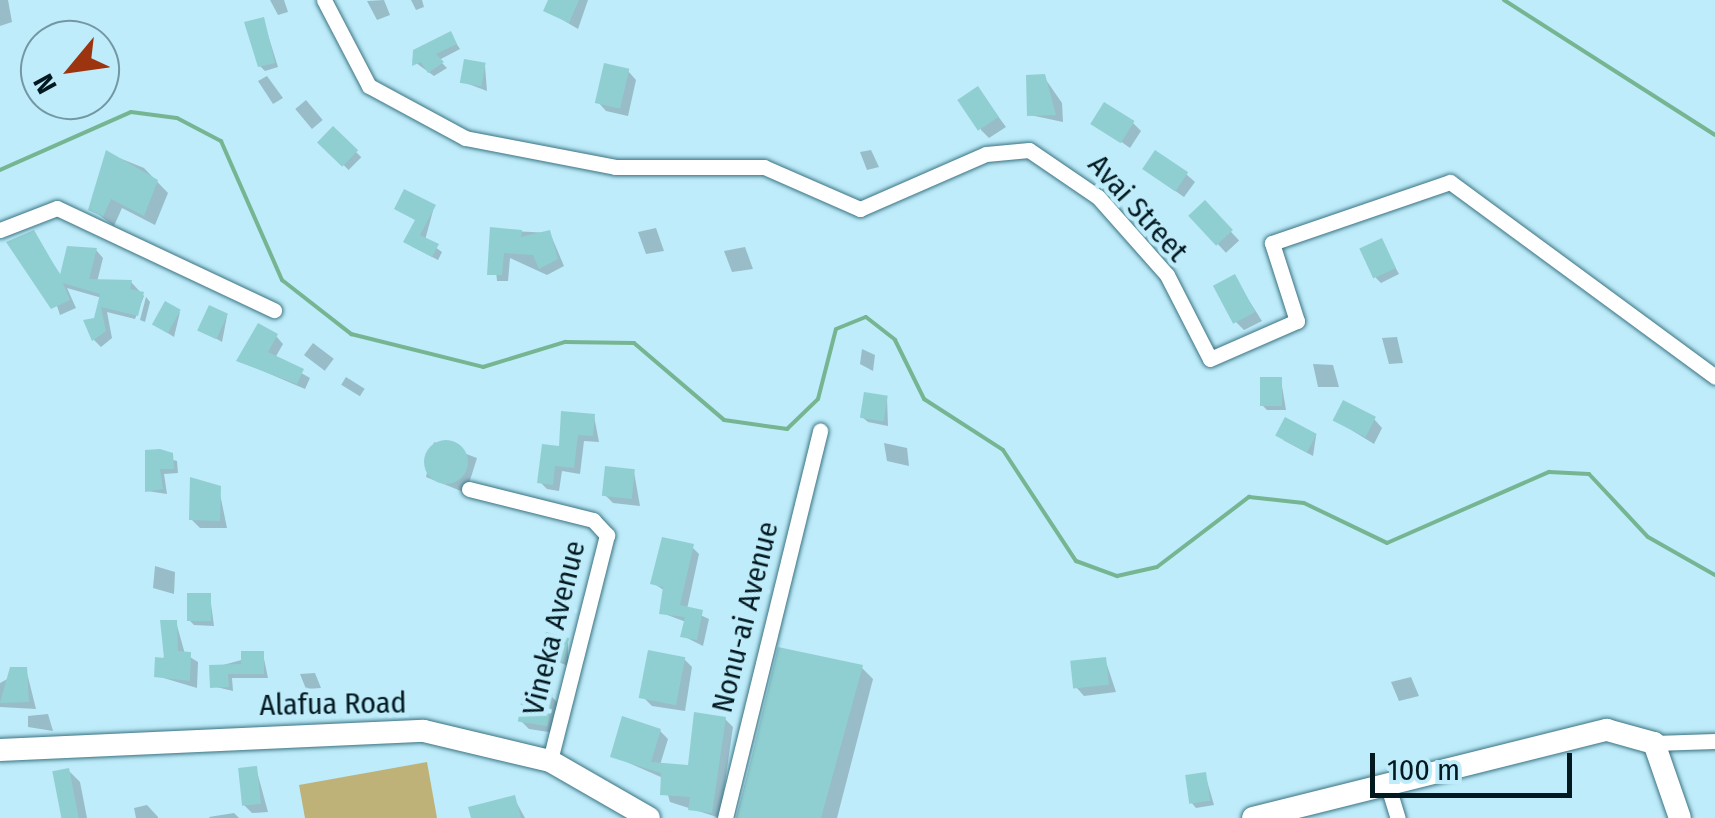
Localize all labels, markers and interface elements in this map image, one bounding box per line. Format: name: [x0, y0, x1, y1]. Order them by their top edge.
north arrow: [20, 20, 120, 120]
text: N: [27, 68, 64, 99]
street label: Avai Street: [1081, 147, 1195, 269]
street label: Nonu-ai Avenue: [704, 518, 786, 716]
street label: Vineka Avenue: [515, 537, 593, 719]
street label: Alafua Road: [259, 685, 407, 723]
scale bar: [1375, 733, 1578, 795]
text: 100 m: [1387, 752, 1460, 788]

